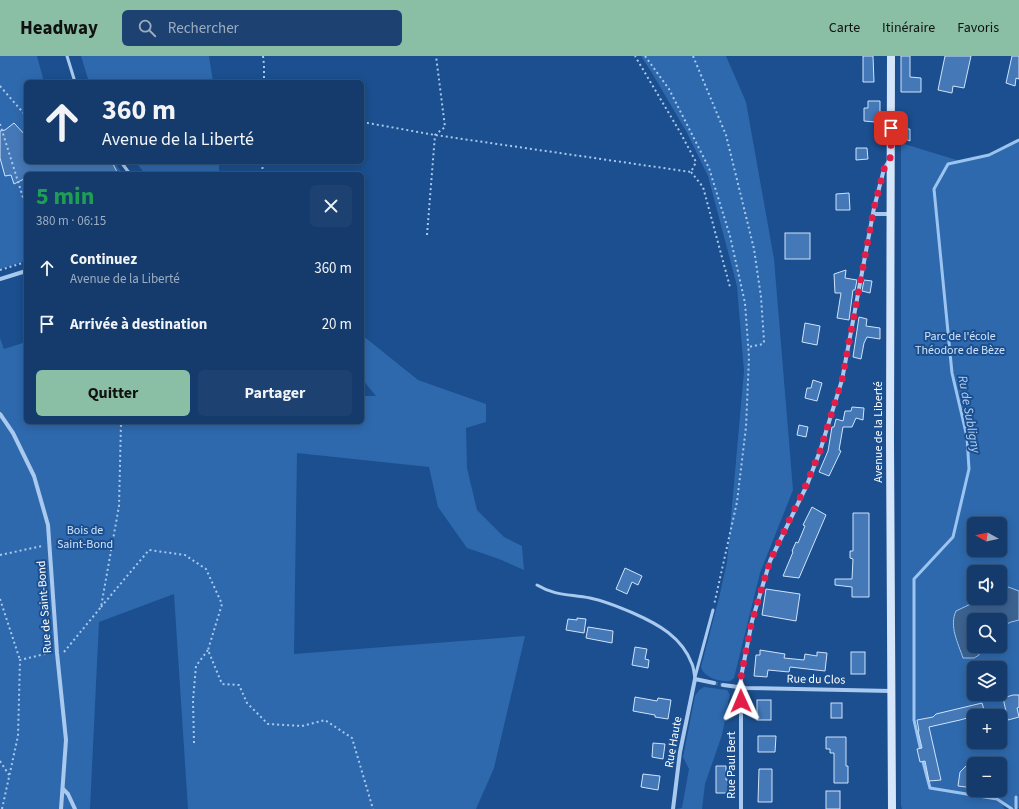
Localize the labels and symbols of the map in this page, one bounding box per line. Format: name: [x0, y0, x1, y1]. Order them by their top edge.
pin: [874, 111, 908, 145]
park label: Parc de l'école Théodore de Bèze: [915, 328, 1005, 359]
water label: Ru de Subligny: [953, 374, 985, 456]
street label: Avenue de la Liberté: [870, 381, 887, 483]
north arrow: [967, 517, 1007, 557]
park label: Bois de Saint-Bond: [57, 522, 113, 553]
street label: Rue de Saint-Bond: [33, 560, 56, 654]
street label: Rue du Clos: [786, 670, 845, 689]
position arrow: [720, 680, 762, 722]
street label: Rue Haute: [661, 715, 686, 769]
street label: Rue Paul Bert: [723, 731, 740, 799]

